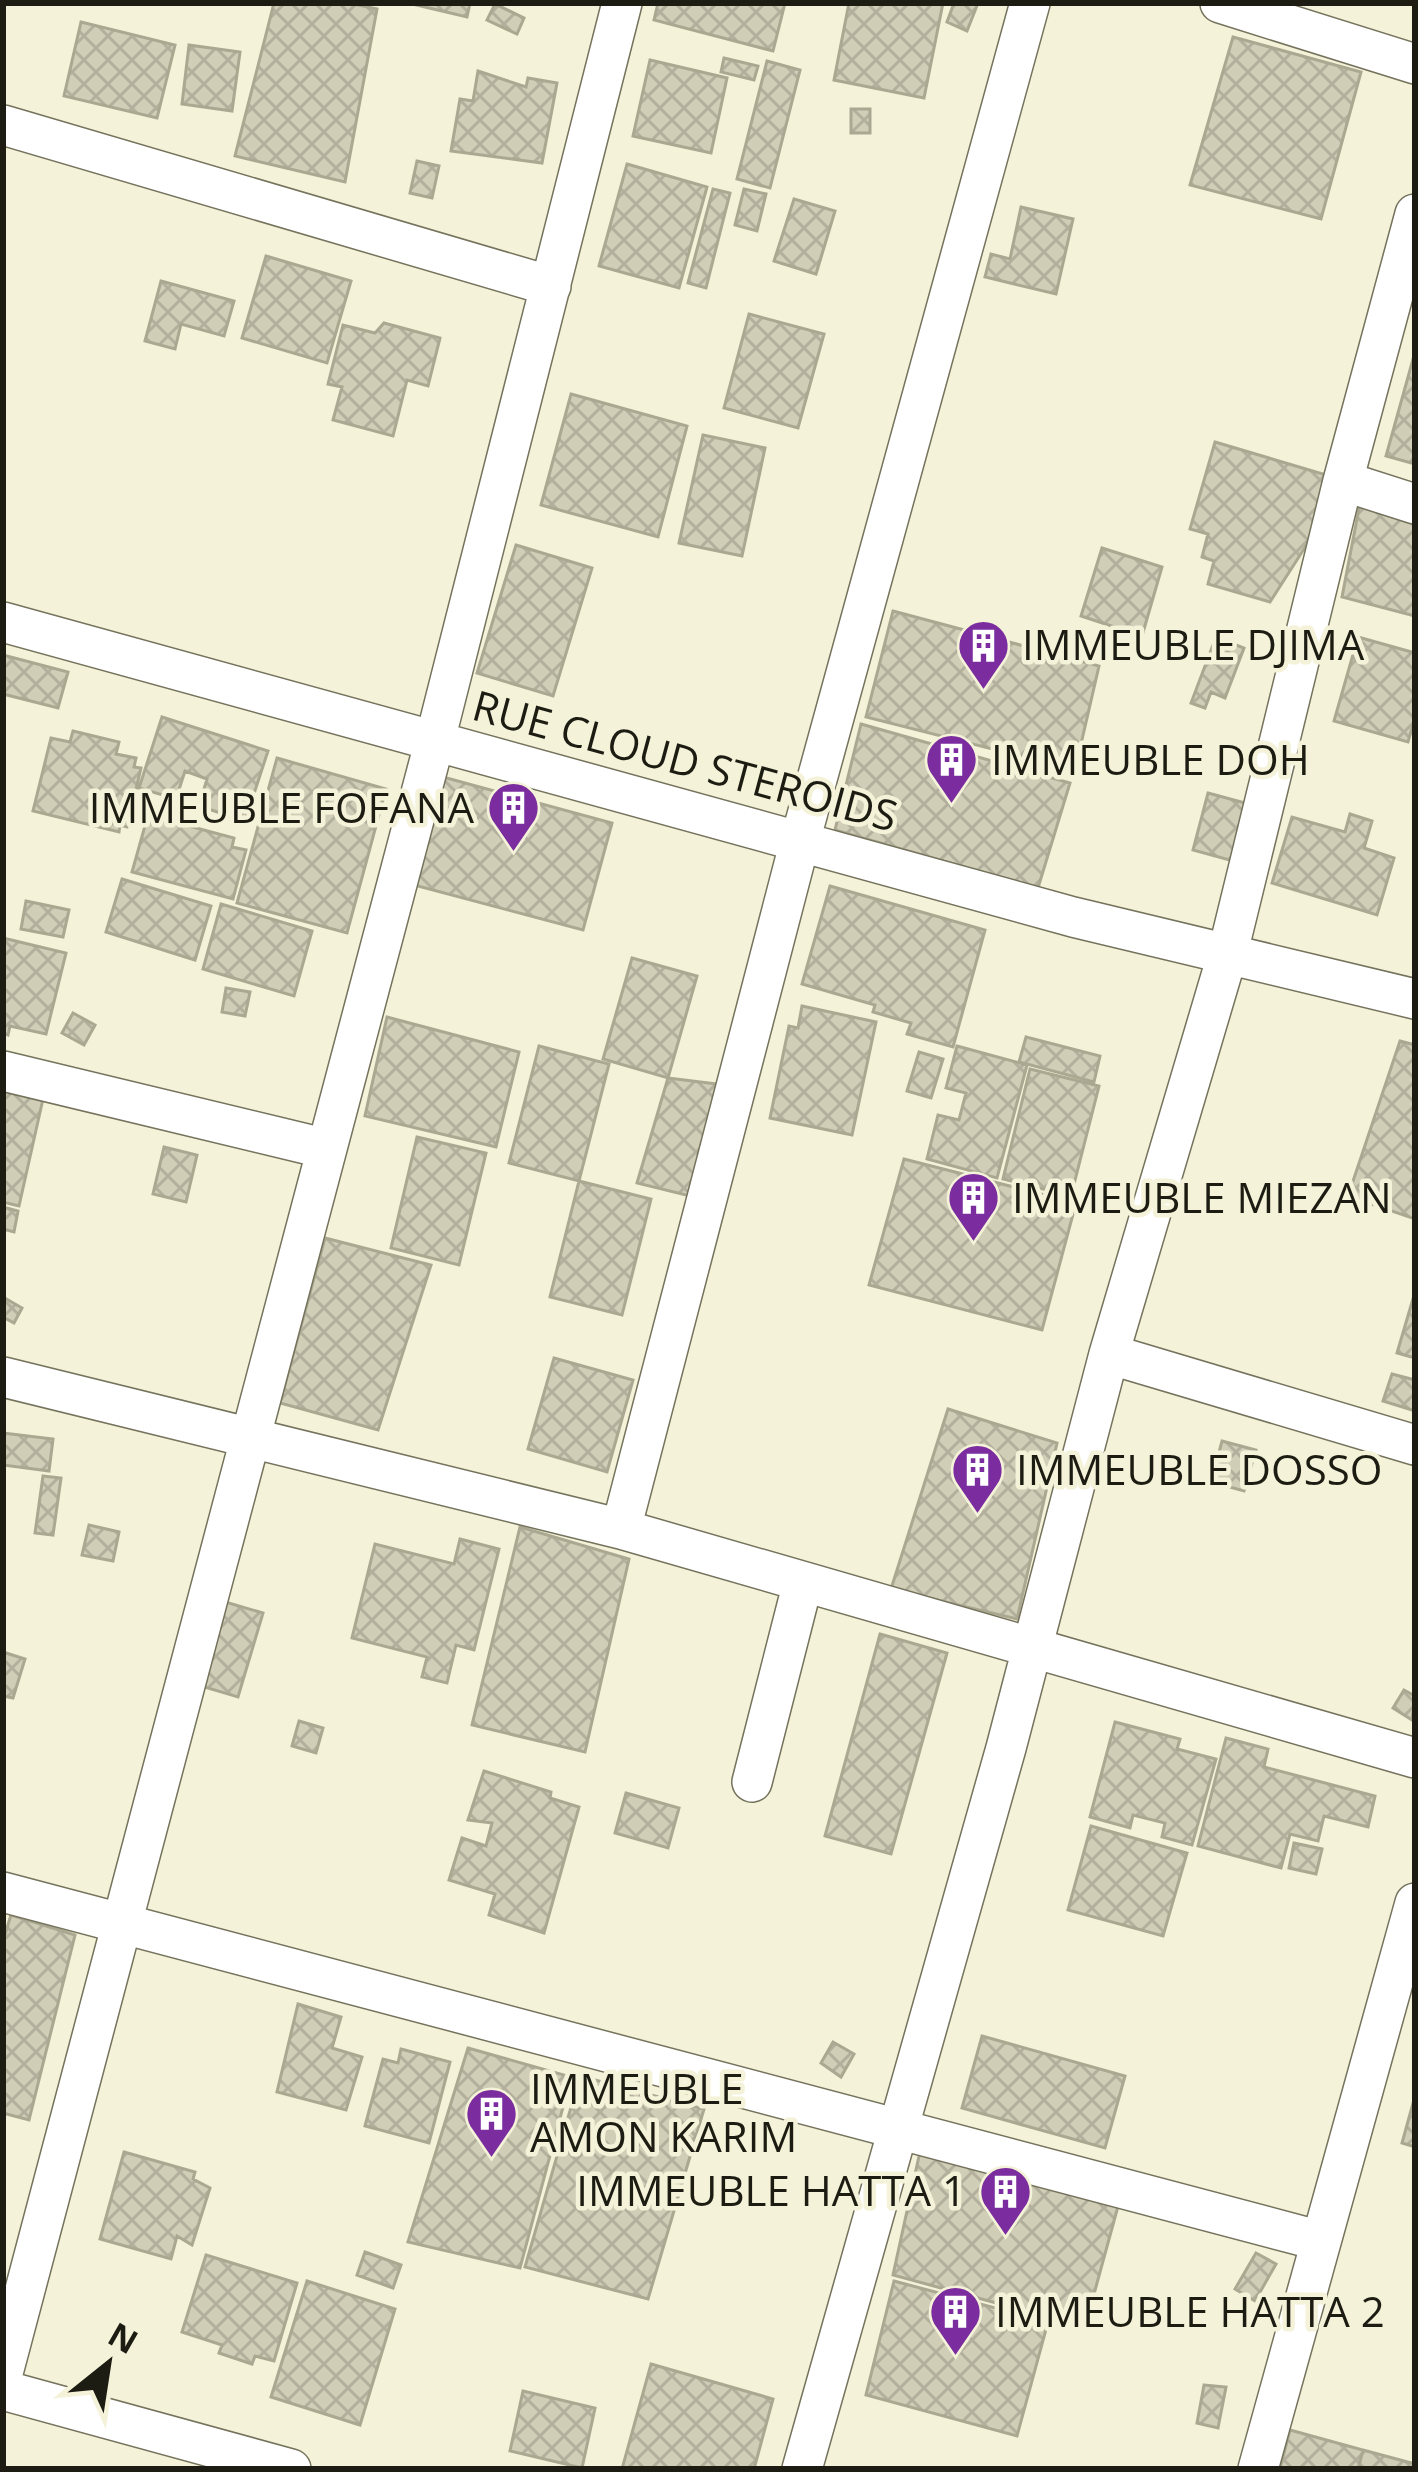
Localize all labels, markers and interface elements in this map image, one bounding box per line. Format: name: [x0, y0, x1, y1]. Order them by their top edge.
place label: IMMEUBLE DJIMA: [1022, 615, 1365, 672]
building icon: IMMEUBLE DJIMA: [955, 617, 1011, 691]
street label: RUE CLOUD STEROIDS: [467, 675, 904, 844]
place label: IMMEUBLE DOH: [991, 730, 1310, 787]
building icon: IMMEUBLE DOH: [924, 732, 980, 806]
place label: IMMEUBLE FOFANA: [89, 778, 474, 835]
building icon: IMMEUBLE FOFANA: [485, 780, 541, 854]
place label: IMMEUBLE MIEZAN: [1012, 1168, 1392, 1225]
building icon: IMMEUBLE MIEZAN: [945, 1170, 1001, 1244]
place label: IMMEUBLE DOSSO: [1016, 1440, 1382, 1497]
building icon: IMMEUBLE DOSSO: [949, 1442, 1005, 1516]
place label: IMMEUBLE AMON KARIM: [530, 2059, 797, 2164]
building icon: IMMEUBLE AMON KARIM: [463, 2085, 519, 2159]
place label: IMMEUBLE HATTA 1: [576, 2161, 966, 2218]
building icon: IMMEUBLE HATTA 1: [977, 2163, 1033, 2237]
place label: IMMEUBLE HATTA 2: [995, 2282, 1385, 2339]
building icon: IMMEUBLE HATTA 2: [928, 2284, 984, 2358]
north arrow: [48, 2304, 168, 2424]
text: N: [100, 2311, 146, 2364]

